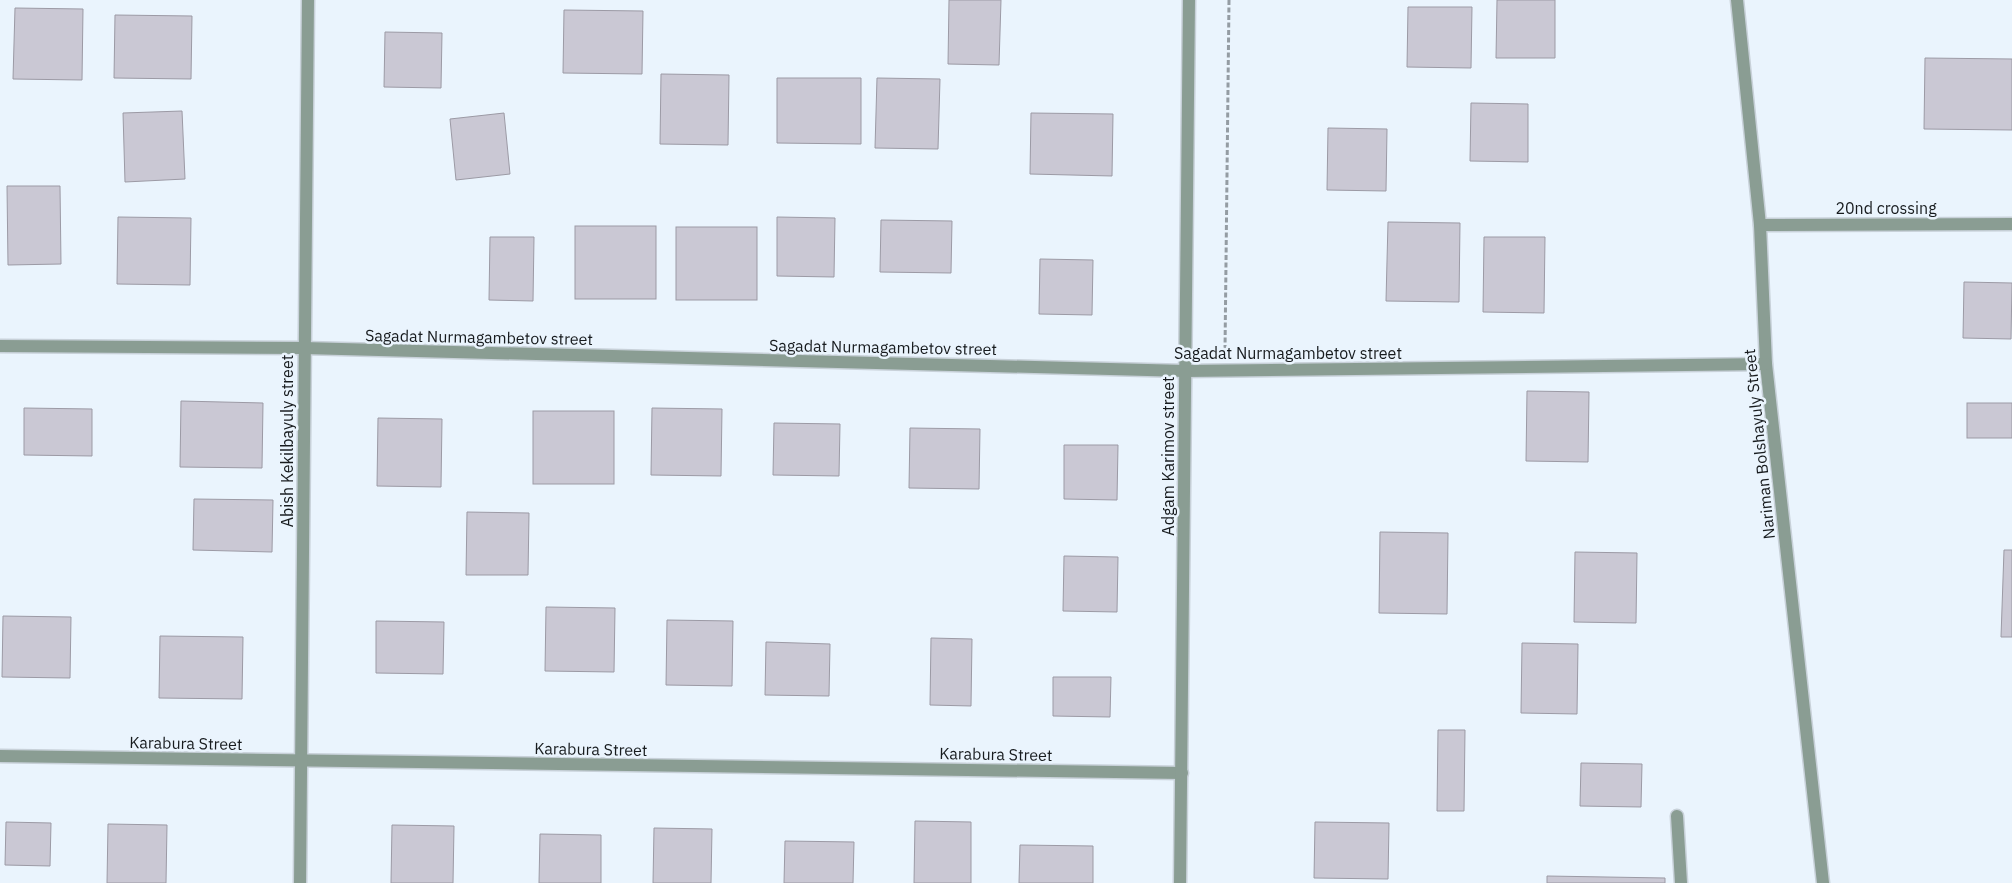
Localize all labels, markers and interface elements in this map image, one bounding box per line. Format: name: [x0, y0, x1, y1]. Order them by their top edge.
street label: 20nd crossing: [1835, 198, 1937, 218]
street label: Sagadat Nurmagambetov street: [365, 325, 593, 349]
street label: Sagadat Nurmagambetov street: [769, 335, 997, 359]
street label: Sagadat Nurmagambetov street: [1174, 343, 1402, 363]
street label: Nariman Bolshayuly Street: [1739, 348, 1779, 540]
street label: Abish Kekilbayuly street: [277, 355, 297, 527]
street label: Adgam Karimov street: [1158, 376, 1178, 536]
street label: Karabura Street: [129, 732, 243, 754]
street label: Karabura Street: [534, 738, 648, 760]
street label: Karabura Street: [939, 743, 1053, 765]

